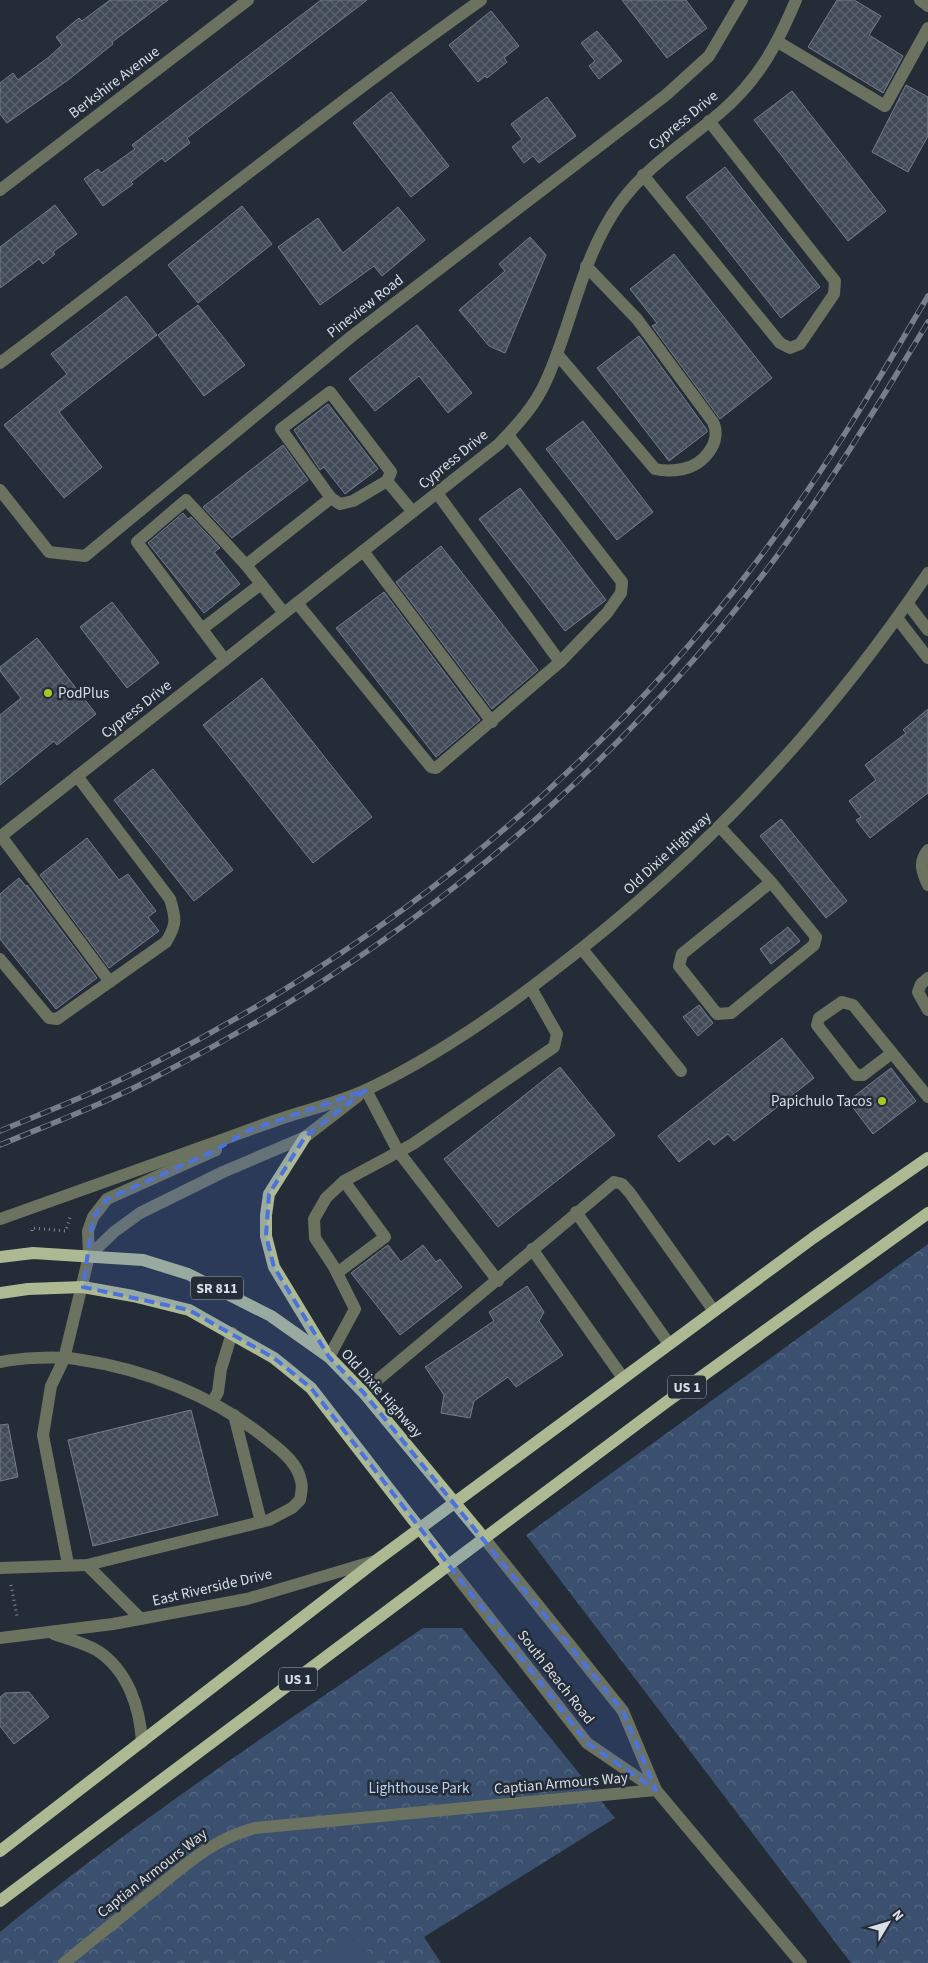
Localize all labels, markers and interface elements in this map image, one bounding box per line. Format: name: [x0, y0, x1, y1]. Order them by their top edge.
street label: Berkshire Avenue: [65, 41, 164, 124]
street label: Cypress Drive: [644, 86, 723, 155]
street label: Pineview Road: [323, 270, 408, 343]
street label: Cypress Drive: [414, 425, 493, 494]
street label: Cypress Drive: [97, 675, 176, 744]
place label: PodPlus: [58, 683, 109, 704]
marker: PodPlus: [42, 687, 54, 699]
street label: Old Dixie Highway: [619, 807, 716, 900]
place label: Papichulo Tacos: [771, 1091, 872, 1112]
marker: Papichulo Tacos: [876, 1095, 888, 1107]
road number: SR 811: [191, 1276, 243, 1300]
street label: Old Dixie Highway: [336, 1344, 427, 1442]
road number: US 1: [668, 1375, 706, 1398]
street label: East Riverside Drive: [150, 1563, 274, 1612]
street label: South Beach Road: [512, 1626, 599, 1729]
road number: US 1: [279, 1668, 317, 1690]
street label: Captian Armours Way: [493, 1767, 629, 1800]
park label: Lighthouse Park: [369, 1778, 470, 1799]
street label: Captian Armours Way: [93, 1824, 212, 1923]
north arrow: [863, 1898, 913, 1948]
text: N: [887, 1906, 908, 1925]

